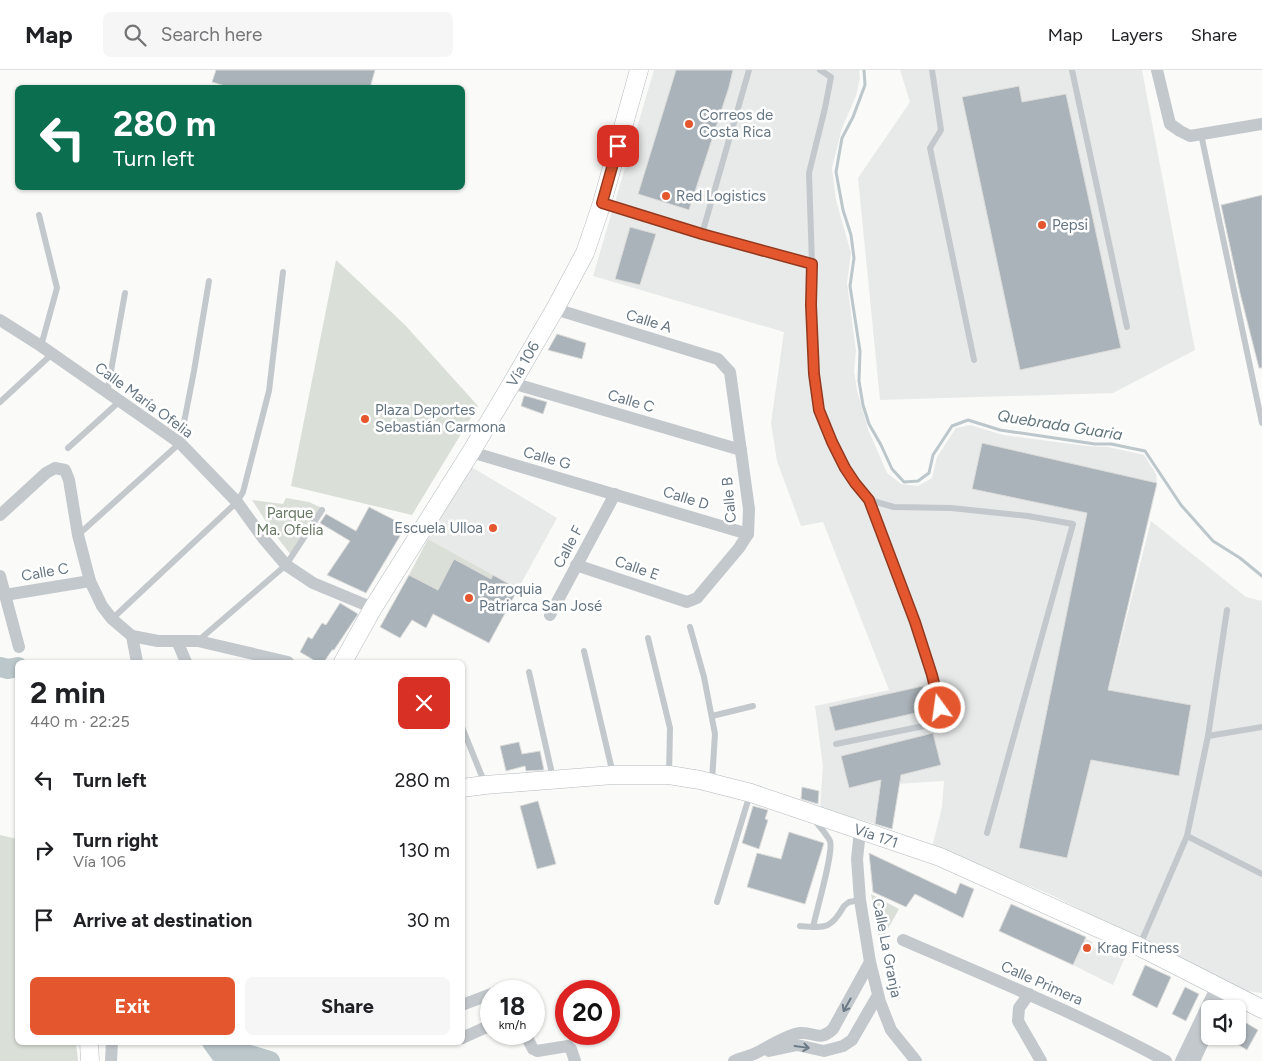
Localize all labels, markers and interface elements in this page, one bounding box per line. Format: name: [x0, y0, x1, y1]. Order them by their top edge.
search box: [103, 12, 453, 57]
text: Map: [25, 20, 73, 49]
icon: search: [121, 21, 149, 49]
text: Search here: [161, 23, 262, 46]
text: Map: [1048, 24, 1083, 46]
text: Layers: [1111, 24, 1163, 46]
text: Share: [1191, 24, 1237, 46]
text: 280 m: [113, 103, 216, 145]
icon: left: [30, 105, 95, 170]
place label: Correos de Costa Rica: [699, 106, 773, 141]
marker: Correos de Costa Rica: [683, 118, 695, 130]
pin: [597, 125, 639, 167]
icon: arrive: [604, 132, 632, 160]
text: Turn left: [113, 145, 195, 172]
place label: Red Logistics: [676, 187, 766, 205]
marker: Red Logistics: [660, 190, 672, 202]
place label: Pepsi: [1052, 216, 1088, 234]
marker: Pepsi: [1036, 219, 1048, 231]
street label: Calle A: [624, 306, 674, 336]
street label: Vía 106: [503, 338, 543, 390]
street label: Calle María Ofelia: [91, 358, 197, 442]
street label: Calle C: [606, 386, 657, 416]
place label: Plaza Deportes Sebastián Carmona: [375, 401, 506, 436]
water label: Quebrada Guaria: [996, 406, 1124, 444]
marker: Plaza Deportes Sebastián Carmona: [359, 413, 371, 425]
street label: Calle G: [521, 443, 573, 473]
street label: Calle B: [718, 476, 740, 524]
street label: Calle D: [661, 482, 711, 514]
park label: Parque Ma. Ofelia: [257, 504, 323, 539]
place label: Escuela Ulloa: [394, 519, 483, 537]
marker: Escuela Ulloa: [487, 522, 499, 534]
street label: Calle F: [549, 523, 587, 571]
street label: Calle E: [612, 552, 662, 584]
street label: Calle C: [20, 559, 70, 585]
place label: Parroquia Patriarca San José: [479, 580, 602, 615]
marker: Parroquia Patriarca San José: [463, 592, 475, 604]
text: 2 min: [30, 674, 106, 711]
button: close: [398, 677, 450, 729]
position arrow: [913, 681, 965, 733]
text: 440 m · 22:25: [30, 712, 130, 731]
icon: left: [30, 766, 58, 794]
text: Turn left: [73, 769, 147, 792]
text: 280 m: [395, 769, 450, 792]
street label: Vía 171: [851, 820, 901, 852]
text: Turn right: [73, 829, 159, 852]
icon: right: [30, 836, 58, 864]
text: 130 m: [399, 839, 450, 862]
text: Vía 106: [73, 852, 126, 871]
street label: Calle La Granja: [869, 897, 905, 999]
icon: arrive: [30, 906, 58, 934]
text: Arrive at destination: [73, 909, 252, 932]
text: 30 m: [407, 909, 450, 932]
place label: Krag Fitness: [1097, 939, 1179, 957]
marker: Krag Fitness: [1081, 942, 1093, 954]
street label: Calle Primera: [998, 957, 1086, 1009]
button: Exit: [30, 977, 235, 1035]
button: Share: [245, 977, 450, 1035]
speed limit sign: 20: [555, 980, 620, 1045]
text: 18: [500, 991, 525, 1021]
one-way arrow: [841, 997, 851, 1011]
map controls: [1201, 1000, 1246, 1045]
button: sound: [1201, 1000, 1246, 1045]
text: km/h: [499, 1018, 526, 1032]
one-way arrow: [793, 1043, 809, 1053]

